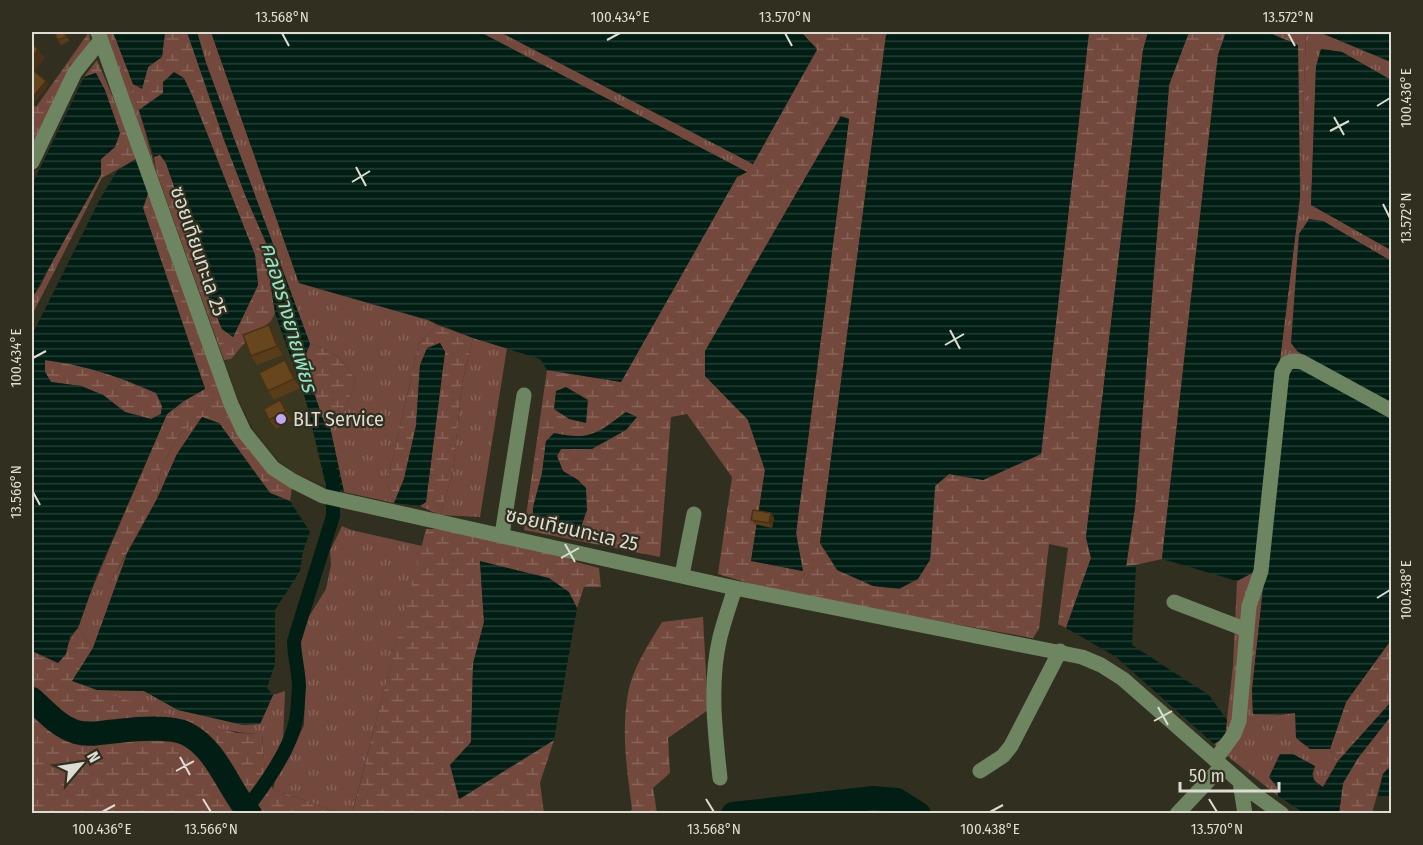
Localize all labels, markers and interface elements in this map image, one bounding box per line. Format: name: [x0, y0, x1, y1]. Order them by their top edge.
text: 13.568°N: [255, 8, 309, 26]
text: 100.434°E: [590, 8, 650, 26]
text: 13.570°N: [759, 8, 811, 26]
text: 13.572°N: [1262, 8, 1314, 26]
text: 100.436°E: [1397, 68, 1415, 128]
street label: ซอยเทียนทะเล 25: [166, 183, 232, 319]
text: 13.572°N: [1397, 192, 1415, 244]
water label: คลองรางยายเพียร: [255, 239, 323, 397]
text: 100.434°E: [7, 328, 25, 388]
place label: BLT Service: [293, 407, 384, 431]
marker: BLT Service: [274, 412, 288, 426]
text: 13.566°N: [7, 465, 25, 519]
street label: ซอยเทียนทะเล 25: [503, 502, 641, 556]
text: 100.438°E: [1397, 560, 1415, 620]
north arrow: [51, 734, 111, 794]
text: N: [83, 748, 104, 766]
scale bar: [1180, 755, 1279, 793]
text: 50 m: [1189, 765, 1225, 787]
text: 100.436°E: [72, 820, 132, 838]
text: 13.566°N: [184, 820, 238, 838]
text: 13.568°N: [687, 820, 741, 838]
text: 100.438°E: [960, 820, 1020, 838]
text: 13.570°N: [1191, 820, 1243, 838]

